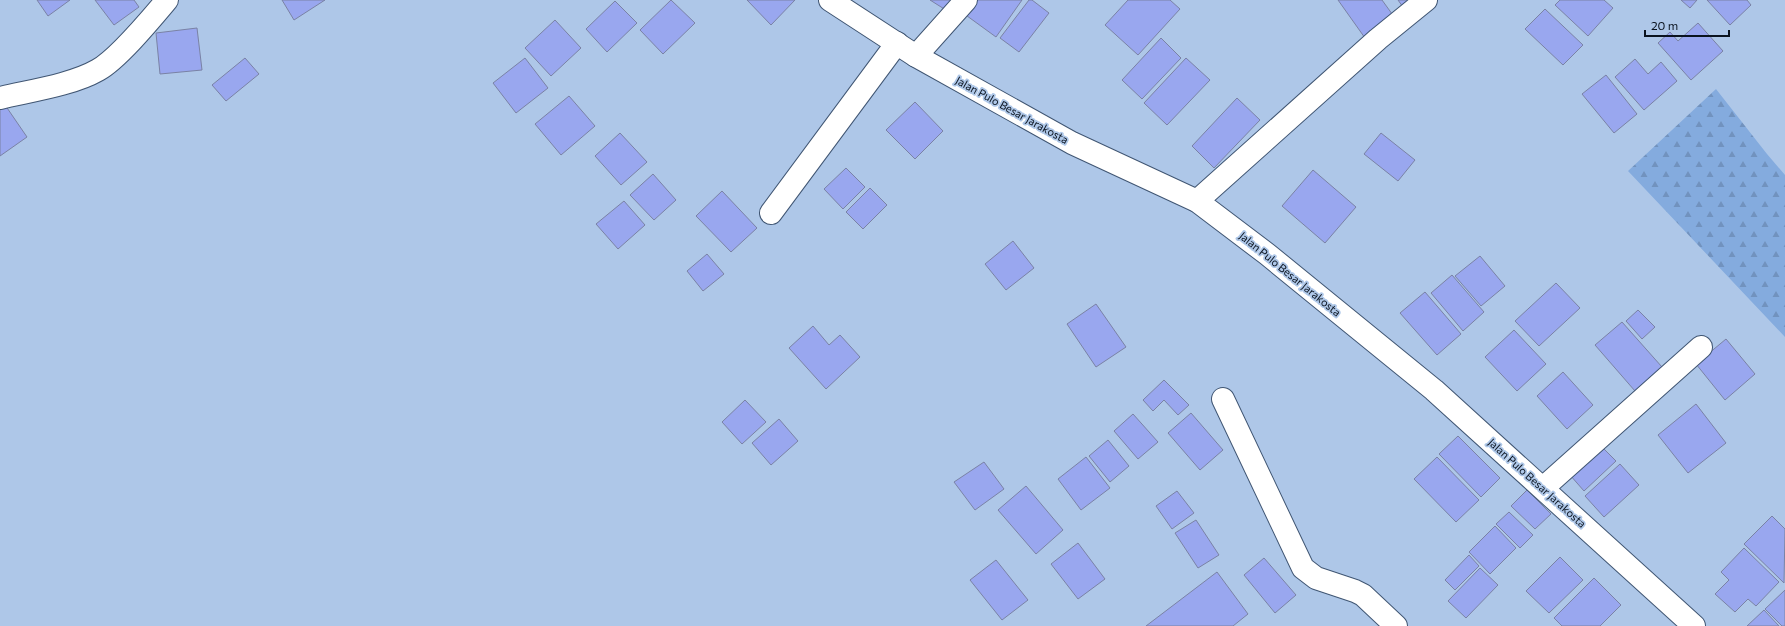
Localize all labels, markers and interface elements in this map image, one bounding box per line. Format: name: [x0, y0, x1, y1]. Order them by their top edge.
scale bar: [1645, 12, 1729, 38]
text: 20 m: [1651, 18, 1678, 32]
street label: Jalan Pulo Besar Jarakosta: [953, 73, 1071, 147]
street label: Jalan Pulo Besar Jarakosta: [1236, 229, 1344, 319]
street label: Jalan Pulo Besar Jarakosta: [1485, 435, 1589, 531]

